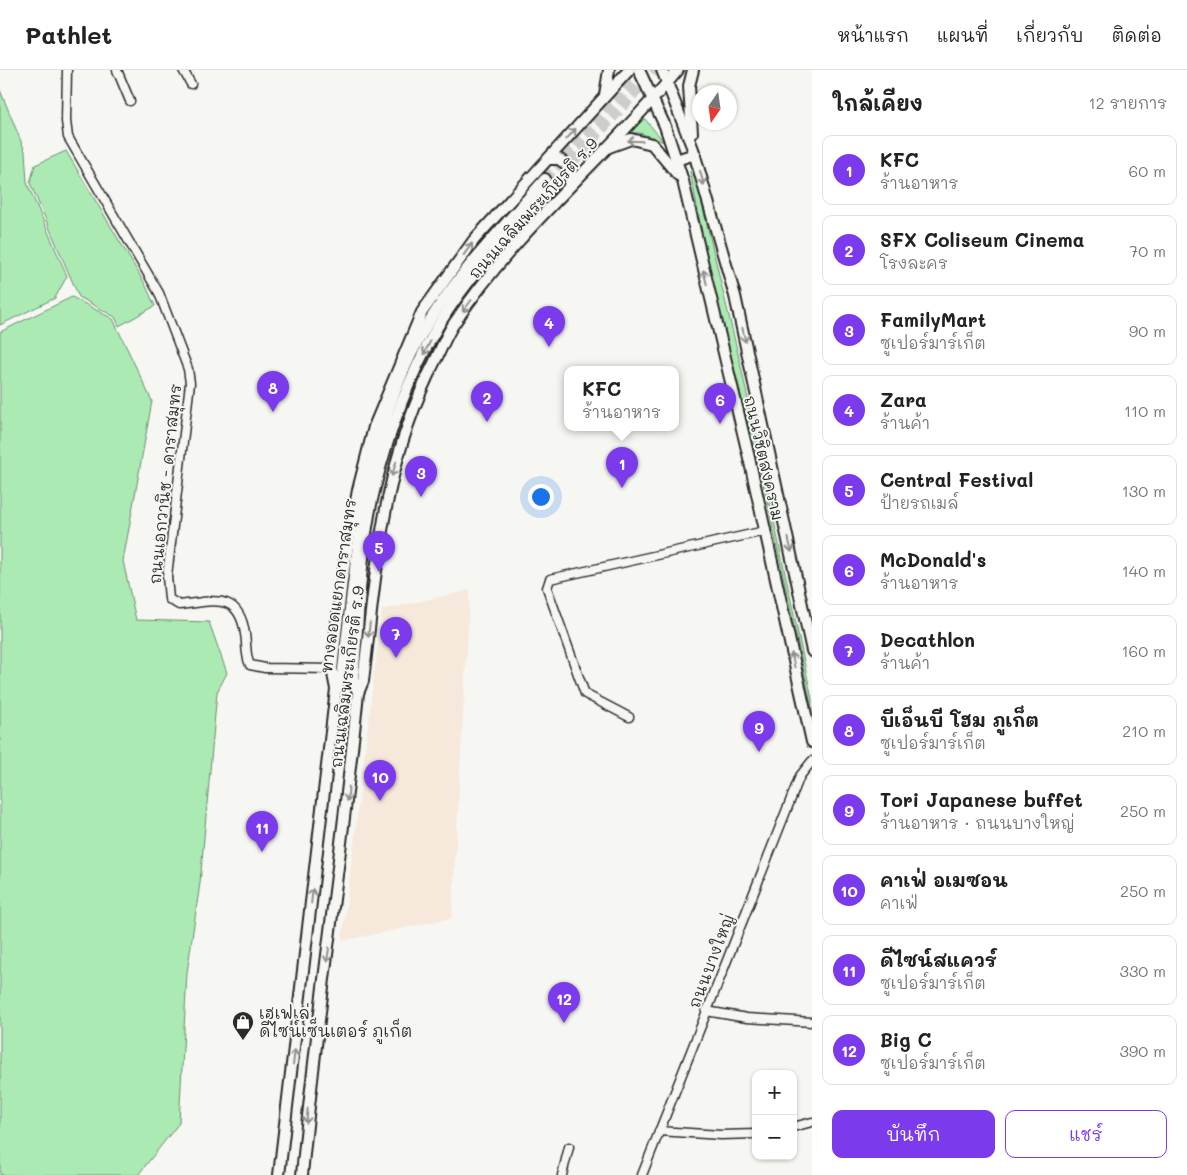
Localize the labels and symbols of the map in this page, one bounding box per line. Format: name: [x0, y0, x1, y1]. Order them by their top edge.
north arrow: [692, 85, 737, 130]
one-way arrow: [565, 127, 577, 140]
street label: ถนนเฉลิมพระเกียรติ ร.9: [463, 132, 602, 283]
one-way arrow: [628, 136, 644, 145]
one-way arrow: [697, 169, 707, 185]
one-way arrow: [463, 242, 473, 256]
one-way arrow: [700, 270, 709, 286]
one-way arrow: [462, 299, 472, 313]
pin: 4: [533, 306, 565, 347]
one-way arrow: [740, 326, 749, 342]
one-way arrow: [422, 340, 432, 355]
pin: 8: [257, 371, 289, 412]
pin: 2: [471, 381, 503, 422]
street label: ถนนเอกวานิช - ดาราสมุทร: [144, 382, 188, 586]
pin: 6: [704, 383, 736, 424]
street label: ถนนวิชิตสงคราม: [740, 393, 789, 522]
pin: 1: [606, 447, 638, 488]
pin: 3: [405, 456, 437, 497]
one-way arrow: [388, 461, 398, 477]
your location: [528, 484, 554, 510]
street label: ทางลอดแยกดาราสมุทร: [315, 497, 363, 675]
pin: 5: [363, 531, 395, 572]
one-way arrow: [786, 536, 795, 552]
street label: ถนนเฉลิมพระเกียรติ ร.9: [325, 585, 368, 769]
pin: 7: [380, 617, 412, 658]
one-way arrow: [364, 621, 374, 637]
one-way arrow: [788, 653, 797, 669]
pin: 9: [743, 711, 775, 752]
pin: 10: [364, 760, 396, 801]
one-way arrow: [343, 786, 352, 802]
pin: 11: [246, 811, 278, 852]
one-way arrow: [307, 888, 317, 904]
street label: ถนนบางใหญ่: [683, 911, 738, 1011]
one-way arrow: [323, 947, 333, 963]
pin: 12: [548, 982, 580, 1023]
place label: เฮเฟเล่ ดีไซน์เซ็นเตอร์ ภูเก็ต: [259, 1002, 412, 1044]
shop icon: เฮเฟเล่ ดีไซน์เซ็นเตอร์ ภูเก็ต: [231, 1010, 255, 1041]
one-way arrow: [289, 1049, 299, 1065]
one-way arrow: [303, 1108, 312, 1124]

